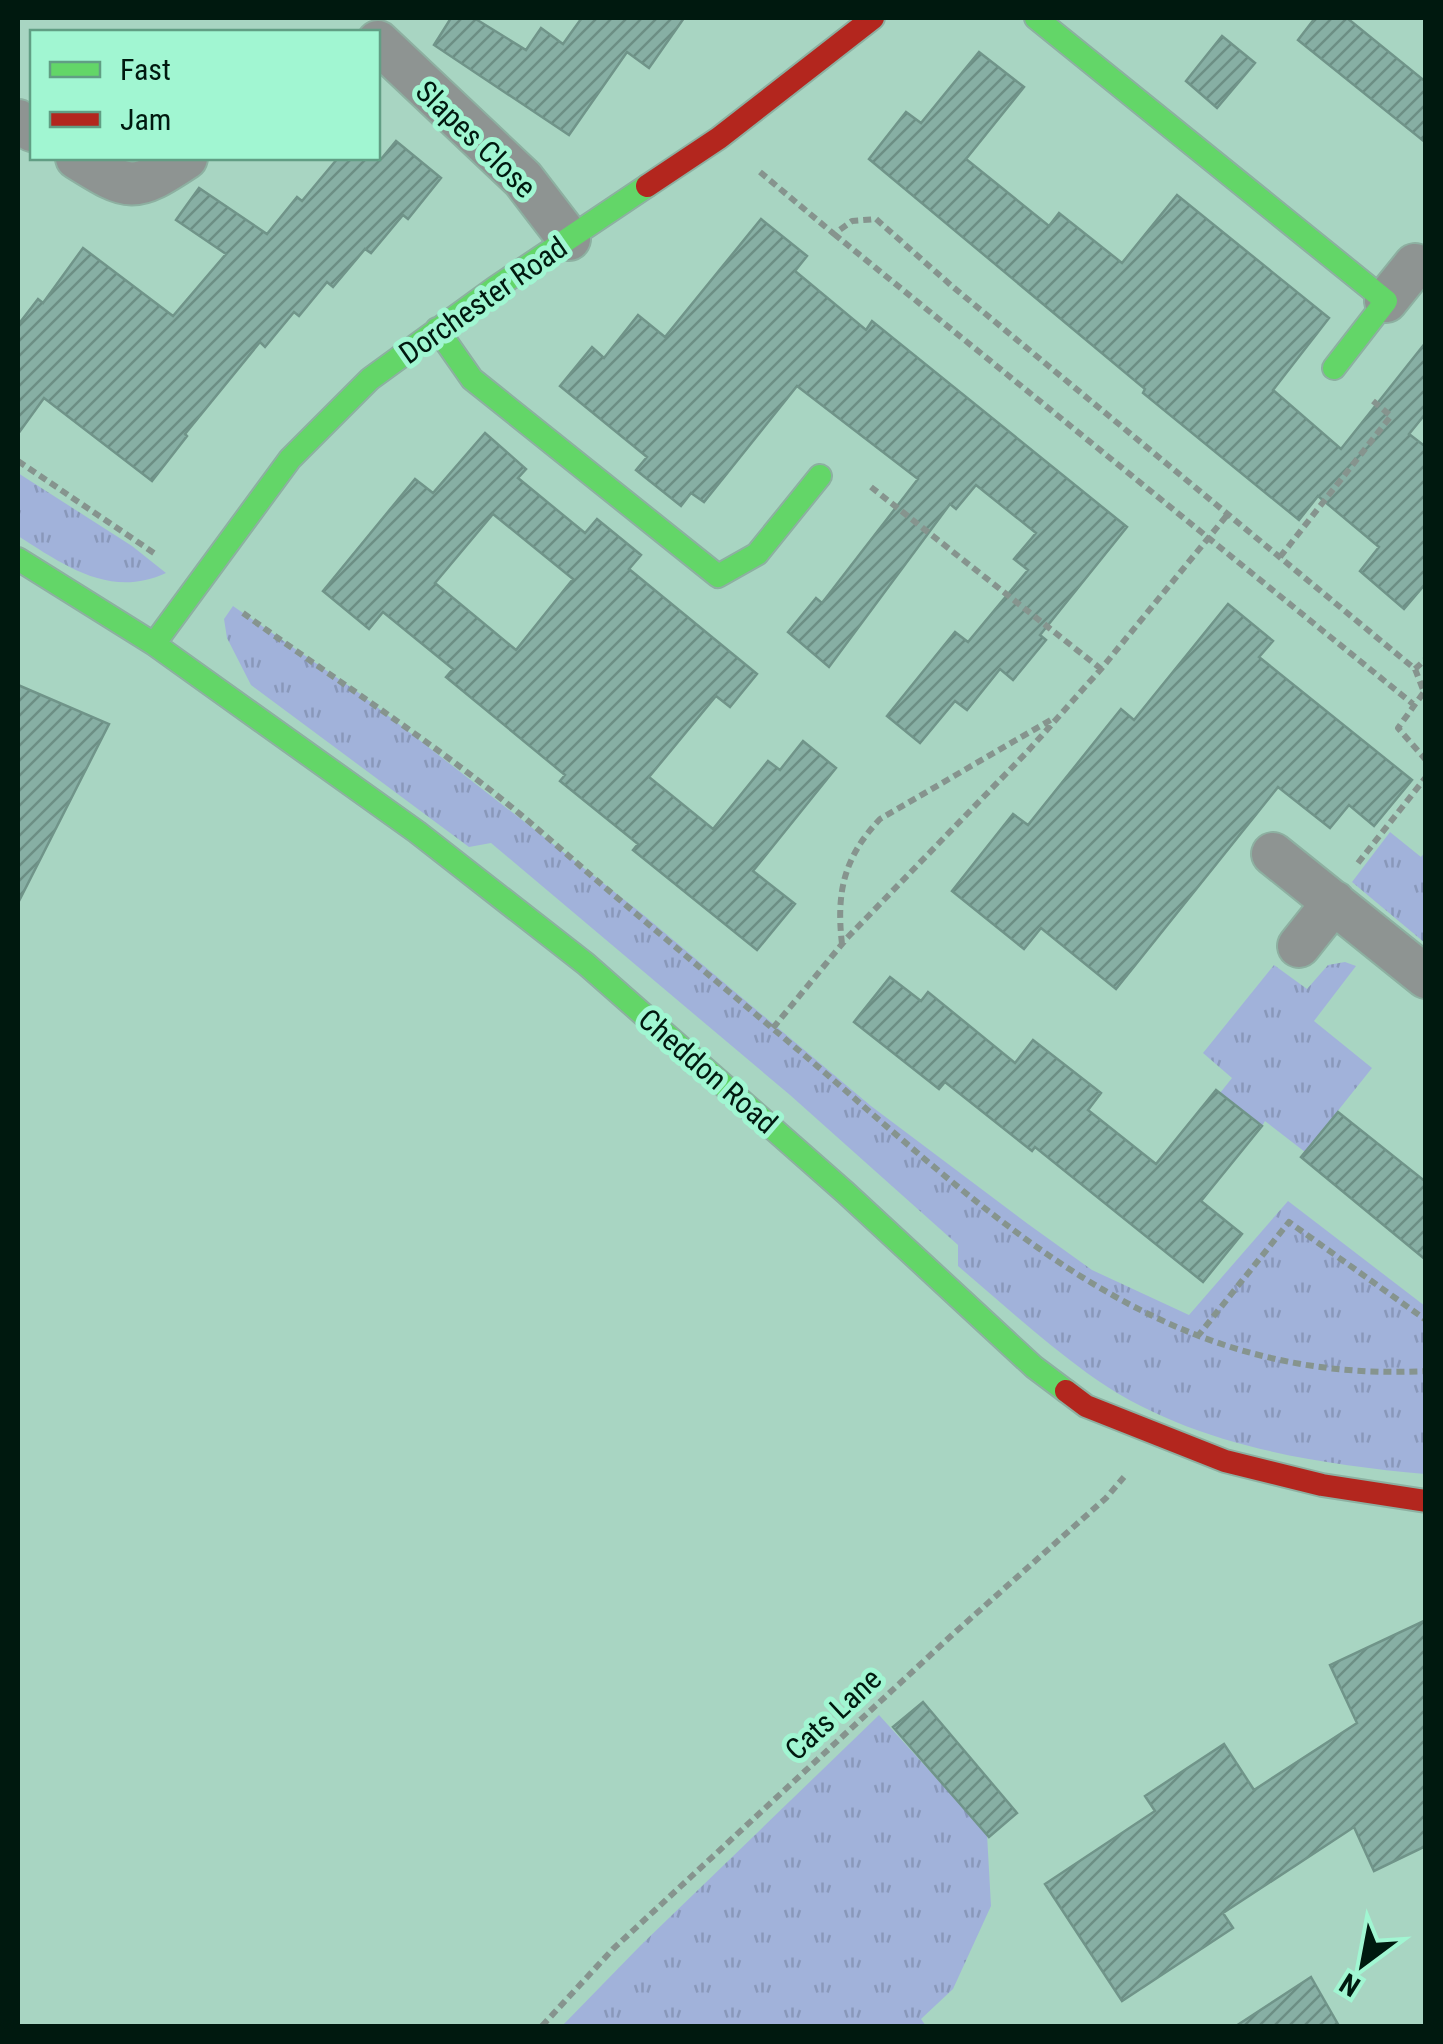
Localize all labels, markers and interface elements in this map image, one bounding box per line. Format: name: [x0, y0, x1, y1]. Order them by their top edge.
legend: [30, 30, 380, 160]
text: Fast: [120, 52, 171, 87]
street label: Slapes Close: [409, 73, 543, 205]
text: Jam: [120, 102, 171, 137]
street label: Dorchester Road: [393, 229, 573, 371]
street label: Cheddon Road: [632, 1001, 784, 1141]
street label: Cats Lane: [778, 1661, 888, 1767]
north arrow: [1313, 1914, 1413, 2014]
text: N: [1334, 1966, 1366, 2003]

